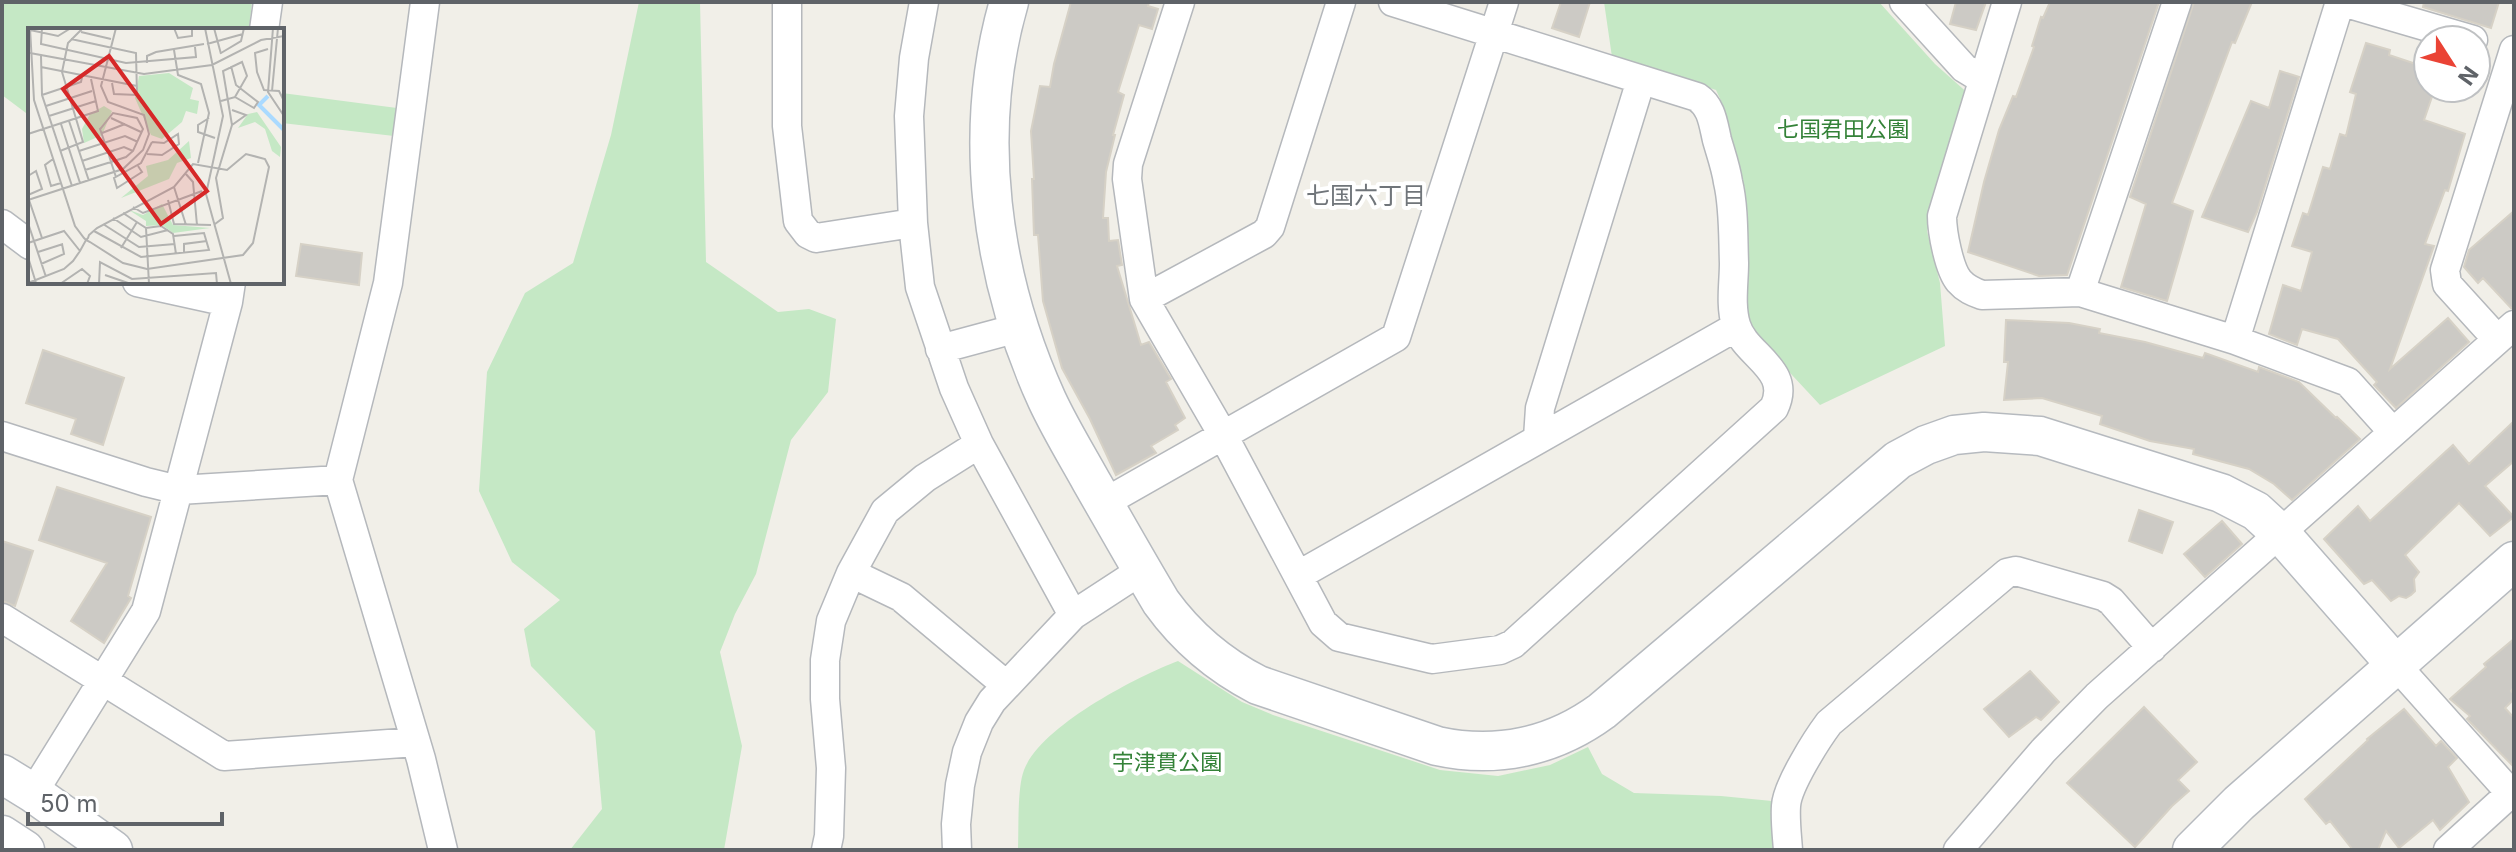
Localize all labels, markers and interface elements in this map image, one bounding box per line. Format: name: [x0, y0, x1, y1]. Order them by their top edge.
north arrow: [2412, 24, 2492, 104]
inset map: [28, 28, 284, 284]
text: N: [2453, 61, 2484, 90]
park label: 七国君田公園: [1777, 116, 1909, 142]
district label: 七国六丁目: [1306, 181, 1426, 210]
park label: 宇津貫公園: [1112, 749, 1222, 775]
scale bar: [28, 776, 222, 826]
text: 50 m: [40, 789, 98, 818]

